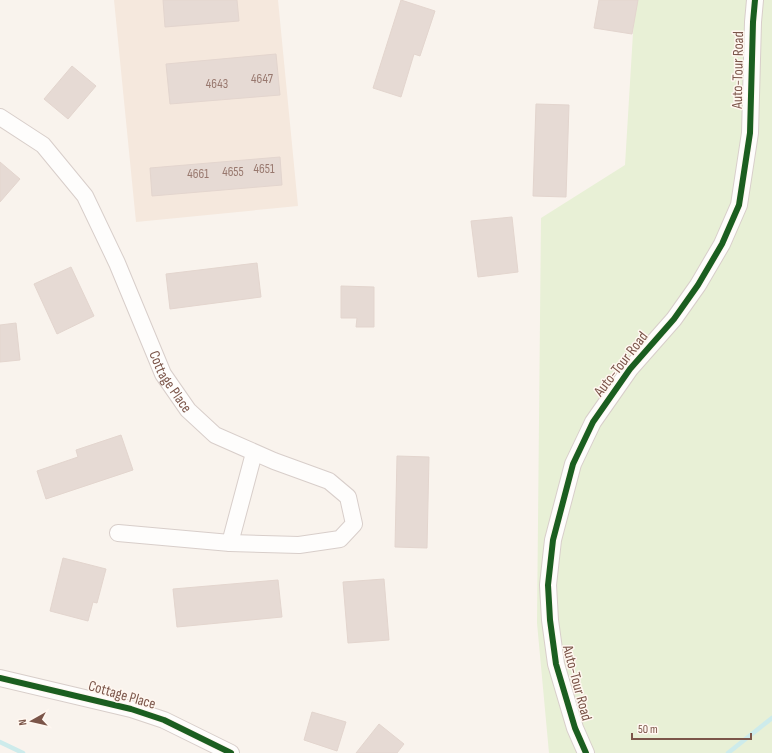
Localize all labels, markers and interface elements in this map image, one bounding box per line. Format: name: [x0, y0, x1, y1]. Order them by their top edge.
street label: Auto-Tour Road: [728, 31, 748, 110]
house number: 4647: [251, 71, 274, 87]
house number: 4643: [206, 76, 228, 92]
house number: 4651: [254, 161, 275, 177]
house number: 4655: [222, 164, 244, 180]
house number: 4661: [187, 166, 209, 182]
street label: Auto-Tour Road: [589, 328, 652, 401]
street label: Cottage Place: [145, 348, 196, 416]
street label: Auto-Tour Road: [558, 642, 596, 723]
street label: Cottage Place: [86, 676, 158, 714]
north arrow: [12, 701, 52, 741]
scale bar: [632, 715, 751, 741]
text: N: [16, 718, 29, 726]
text: 50 m: [638, 722, 658, 737]

